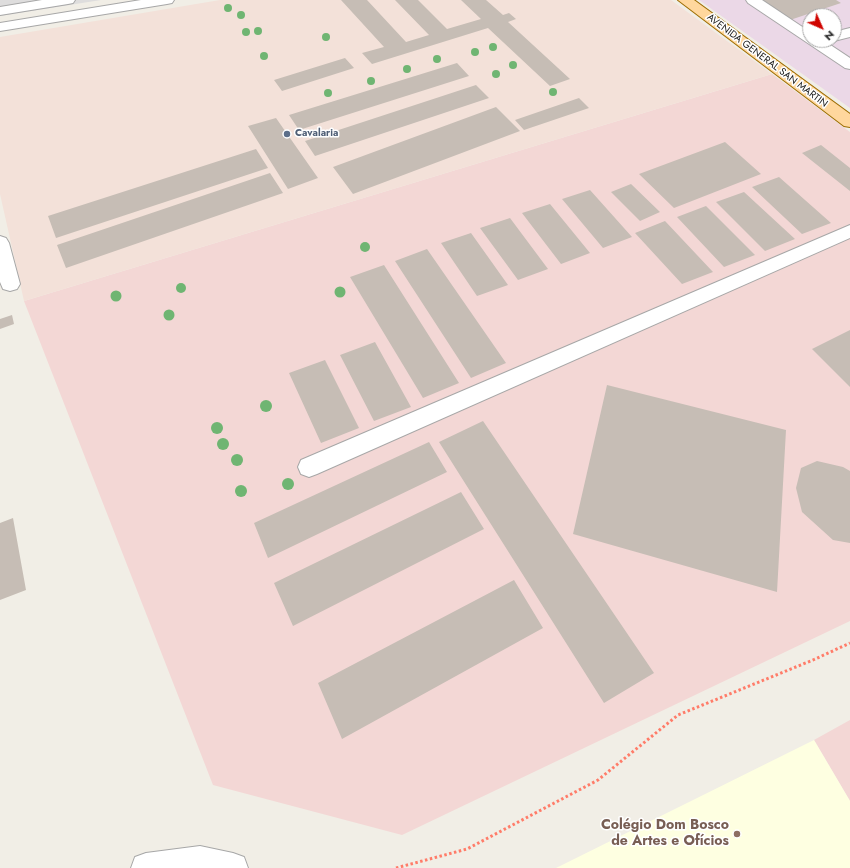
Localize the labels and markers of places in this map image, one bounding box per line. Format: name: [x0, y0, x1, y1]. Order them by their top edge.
place label: Cavalaria: [295, 128, 338, 140]
marker: Cavalaria: [282, 129, 292, 139]
place label: Colégio Dom Bosco de Artes e Ofícios: [601, 818, 729, 850]
marker: Colégio Dom Bosco de Artes e Ofícios: [732, 829, 742, 839]

